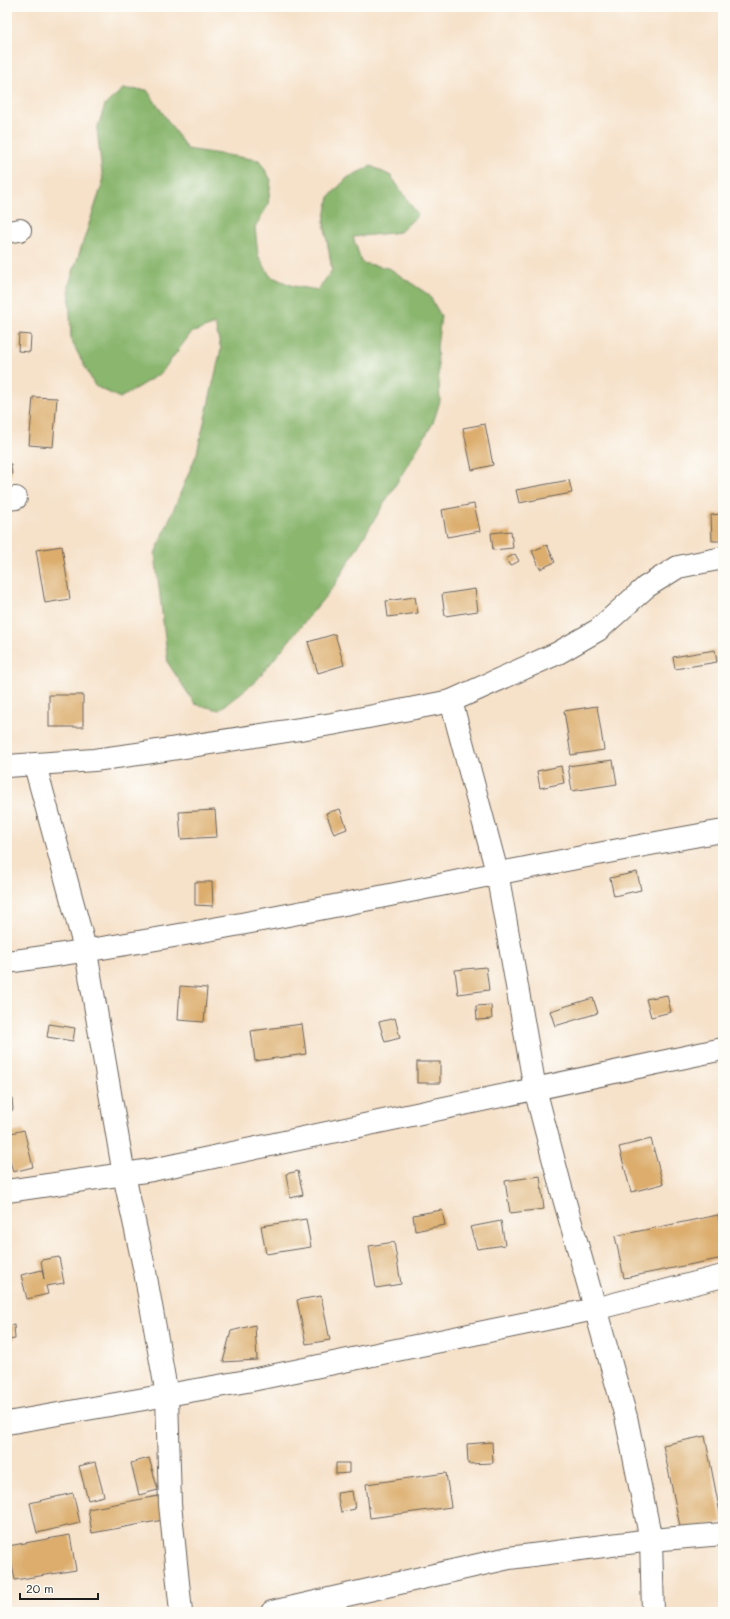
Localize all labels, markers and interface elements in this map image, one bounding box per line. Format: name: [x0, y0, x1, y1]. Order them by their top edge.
scale bar: [20, 1575, 98, 1601]
text: 20 m: [26, 1580, 54, 1596]

